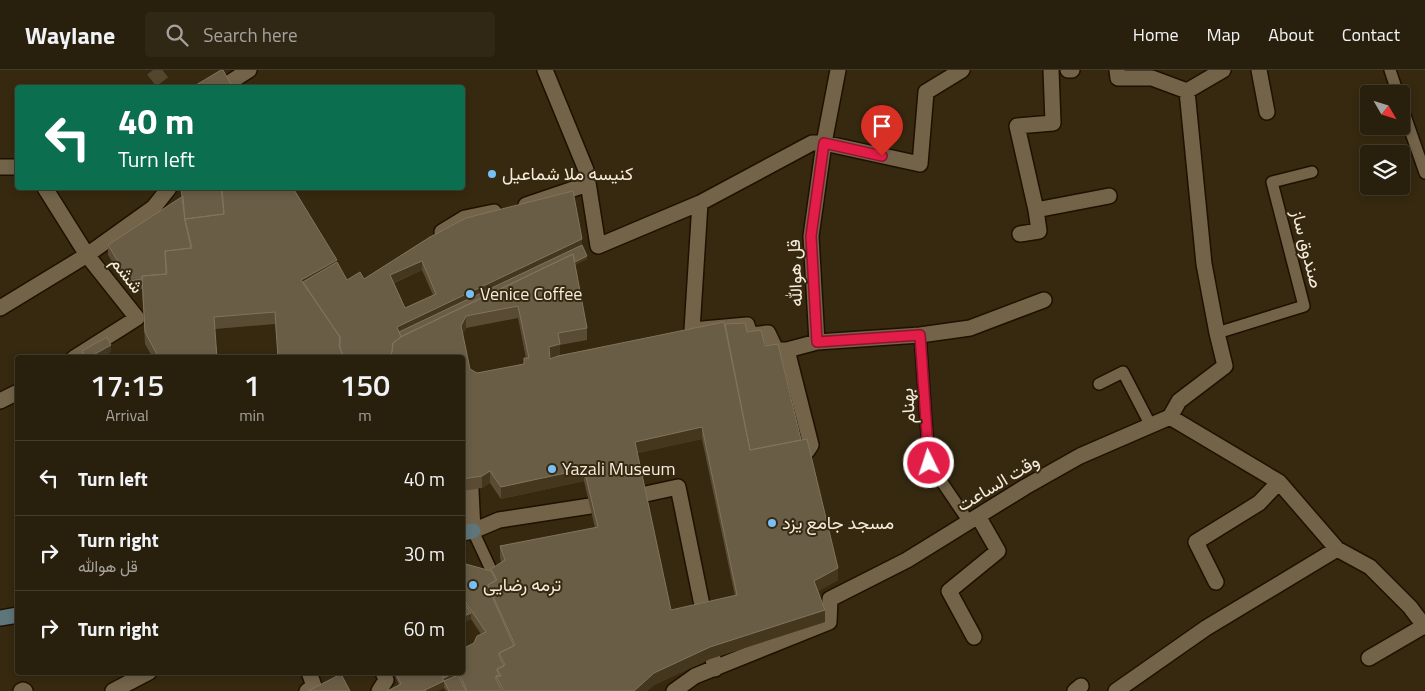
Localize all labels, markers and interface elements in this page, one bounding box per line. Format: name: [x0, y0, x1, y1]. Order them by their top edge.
search box: [145, 12, 495, 57]
text: Waylane: [25, 17, 115, 53]
text: Search here: [203, 20, 298, 49]
icon: search: [163, 21, 191, 49]
text: Home: [1133, 21, 1179, 48]
text: Map: [1207, 21, 1240, 48]
text: About: [1268, 21, 1314, 48]
text: Contact: [1342, 21, 1400, 48]
north arrow: [1360, 85, 1410, 135]
map controls: [1360, 85, 1410, 195]
text: 40 m: [118, 94, 194, 148]
icon: left: [35, 105, 100, 170]
pin: [861, 105, 903, 156]
icon: arrive: [868, 112, 896, 140]
text: Turn left: [118, 142, 195, 176]
button: layers: [1360, 145, 1410, 195]
place label: کنیسه ملا شماعیل: [502, 160, 633, 187]
marker: کنیسه ملا شماعیل: [486, 168, 498, 180]
street label: صندوق ساز: [1284, 206, 1330, 291]
street label: قل هوالله: [780, 239, 809, 307]
street label: ششم: [104, 250, 151, 299]
place label: Venice Coffee: [480, 280, 582, 307]
marker: Venice Coffee: [464, 288, 476, 300]
text: 17:15: [90, 362, 164, 408]
text: 1: [244, 362, 260, 408]
text: 150: [340, 362, 390, 408]
street label: بهنام: [893, 387, 922, 425]
text: Arrival: [105, 403, 149, 427]
text: min: [239, 403, 265, 427]
text: m: [358, 403, 372, 427]
position arrow: [902, 436, 954, 488]
street label: وقت الساعت: [951, 447, 1044, 518]
place label: Yazali Museum: [562, 455, 676, 482]
marker: Yazali Museum: [546, 463, 558, 475]
icon: left: [35, 464, 63, 492]
text: Turn left: [78, 464, 148, 493]
text: 40 m: [404, 464, 445, 493]
place label: مسجد جامع یزد: [782, 509, 894, 536]
marker: مسجد جامع یزد: [766, 517, 778, 529]
text: Turn right: [78, 525, 159, 554]
icon: right: [35, 539, 63, 567]
text: 30 m: [404, 539, 445, 568]
text: قل هوالله: [78, 554, 138, 578]
place label: ترمه رضایی: [483, 571, 561, 598]
marker: ترمه رضایی: [467, 579, 479, 591]
icon: right: [35, 614, 63, 642]
text: Turn right: [78, 614, 159, 643]
text: 60 m: [404, 614, 445, 643]

